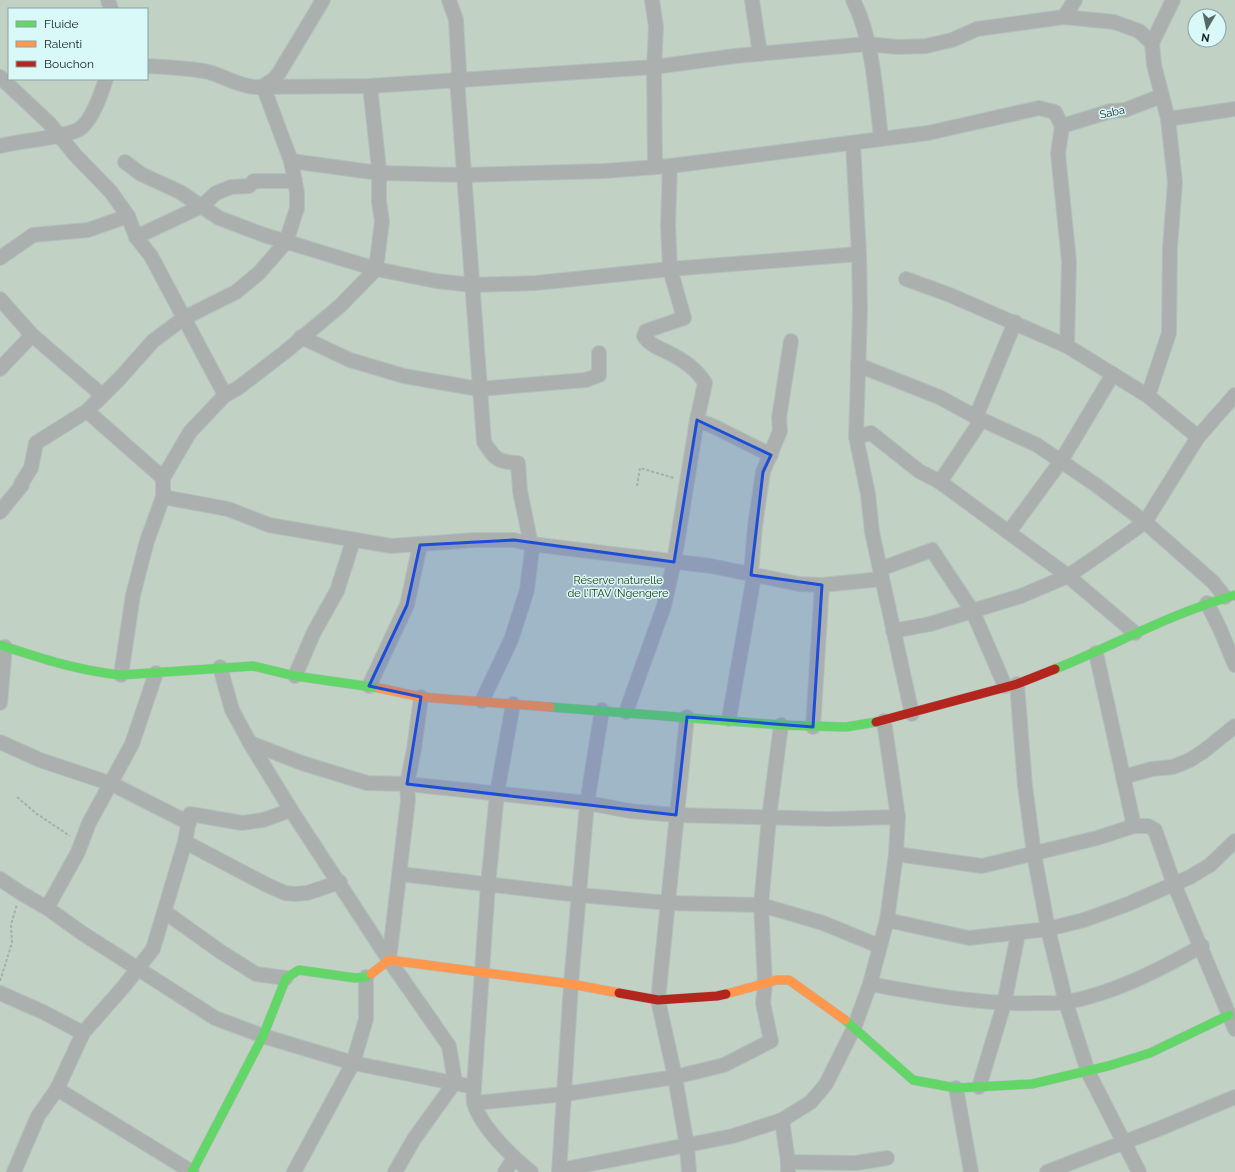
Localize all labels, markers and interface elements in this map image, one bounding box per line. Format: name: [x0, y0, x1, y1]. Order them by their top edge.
legend: [8, 8, 148, 80]
north arrow: [1187, 8, 1227, 48]
text: Fluide: [44, 17, 79, 31]
text: N: [1200, 30, 1211, 44]
text: Ralenti: [44, 37, 82, 51]
text: Bouchon: [44, 57, 94, 71]
street label: Saba: [1098, 103, 1126, 121]
park label: Réserve naturelle de l'ITAV (Ngengere: [568, 574, 669, 600]

